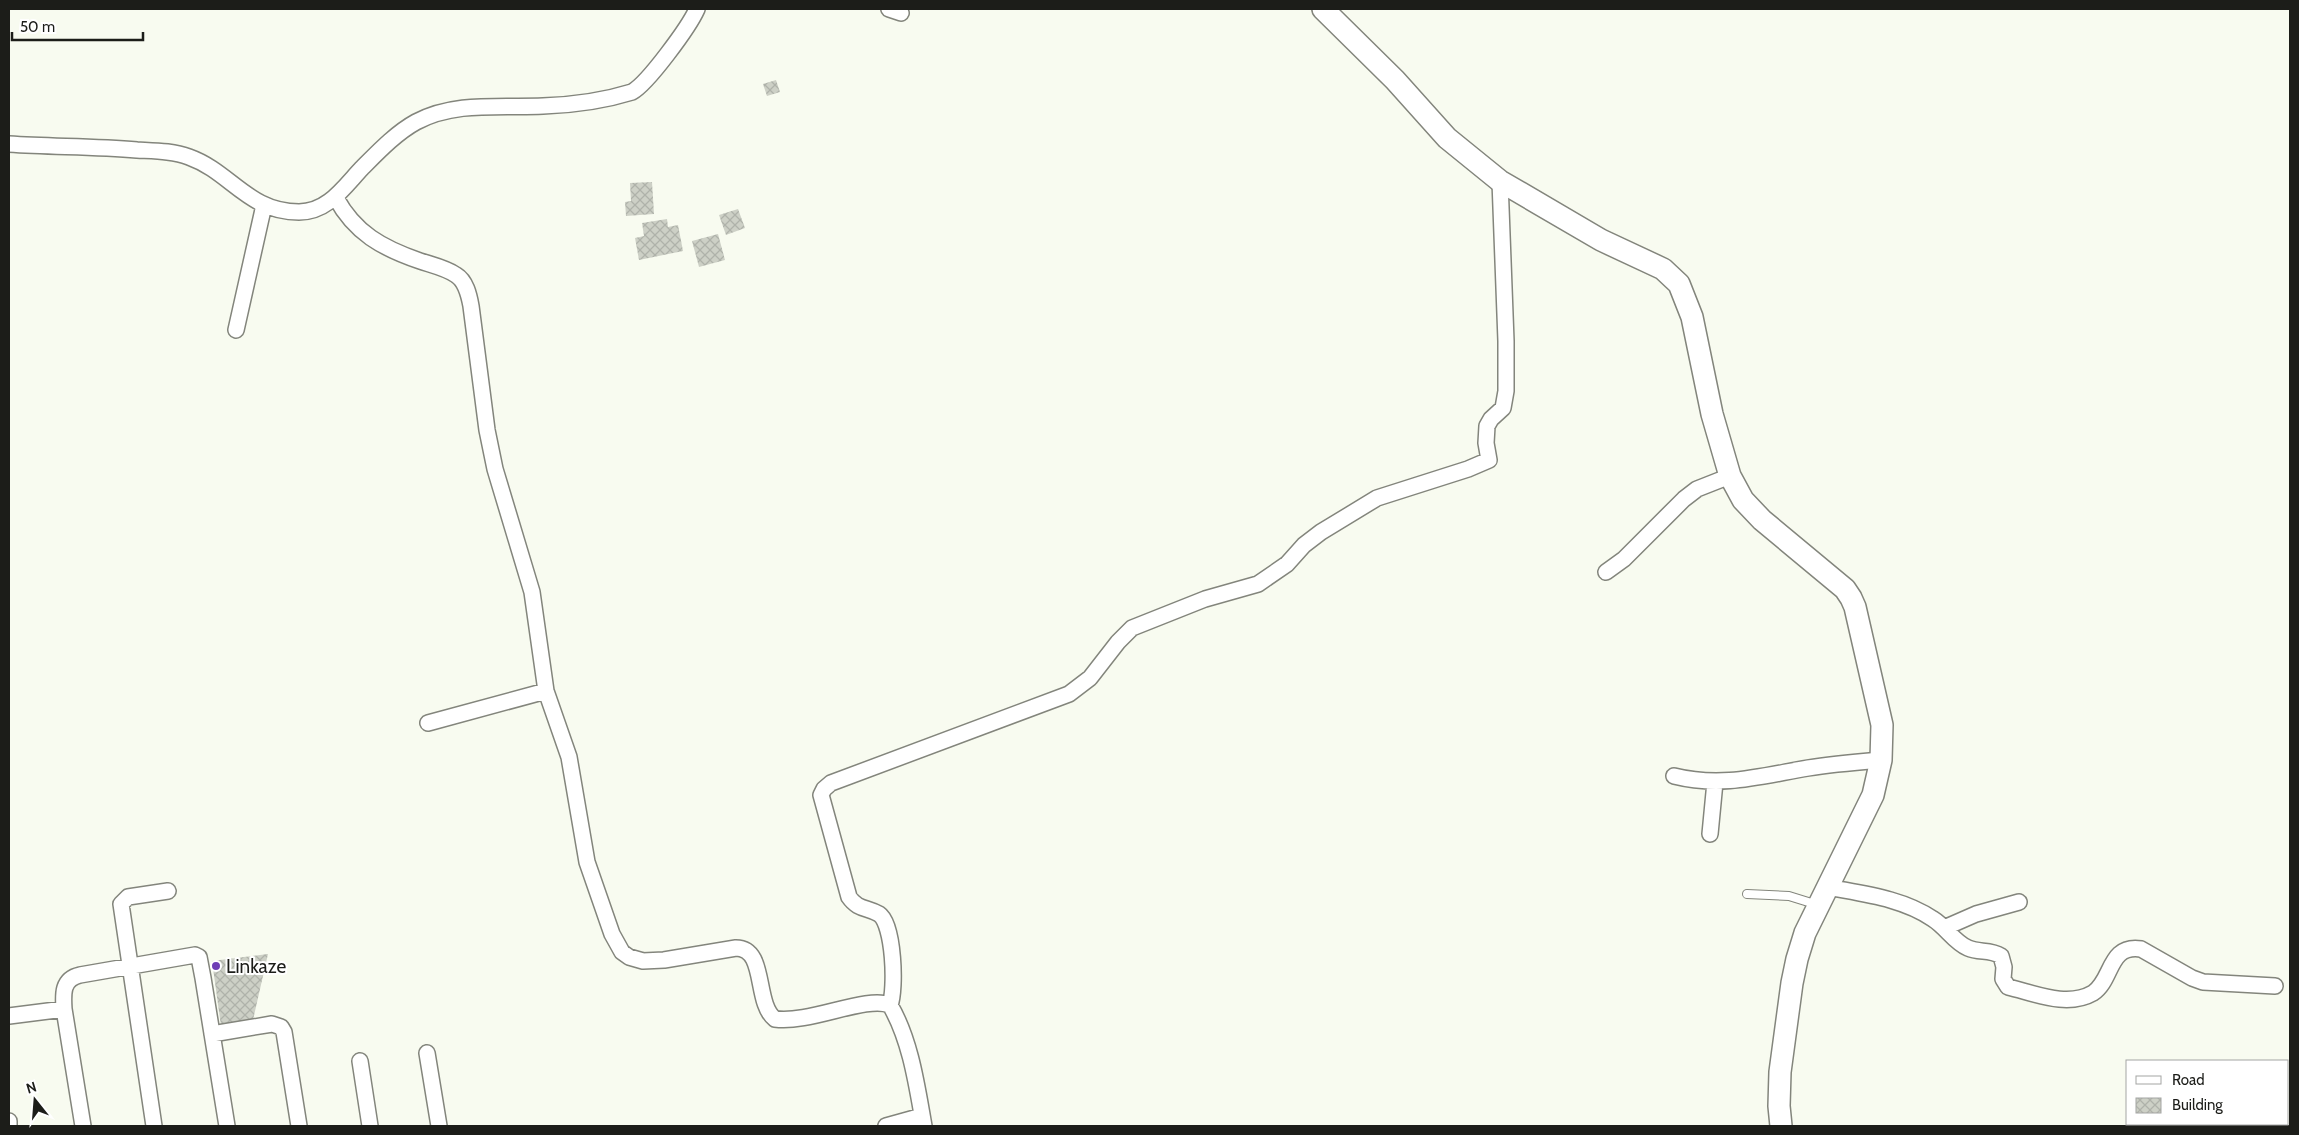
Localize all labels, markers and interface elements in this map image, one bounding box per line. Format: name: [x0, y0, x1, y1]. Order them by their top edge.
scale bar: [12, 10, 144, 42]
text: 50 m: [20, 18, 55, 36]
place label: Linkaze: [226, 955, 286, 978]
marker: Linkaze: [210, 960, 222, 972]
legend: [2126, 1060, 2289, 1125]
text: Road: [2172, 1071, 2205, 1089]
north arrow: [10, 1075, 60, 1125]
text: N: [24, 1078, 39, 1098]
text: Building: [2172, 1096, 2223, 1114]

